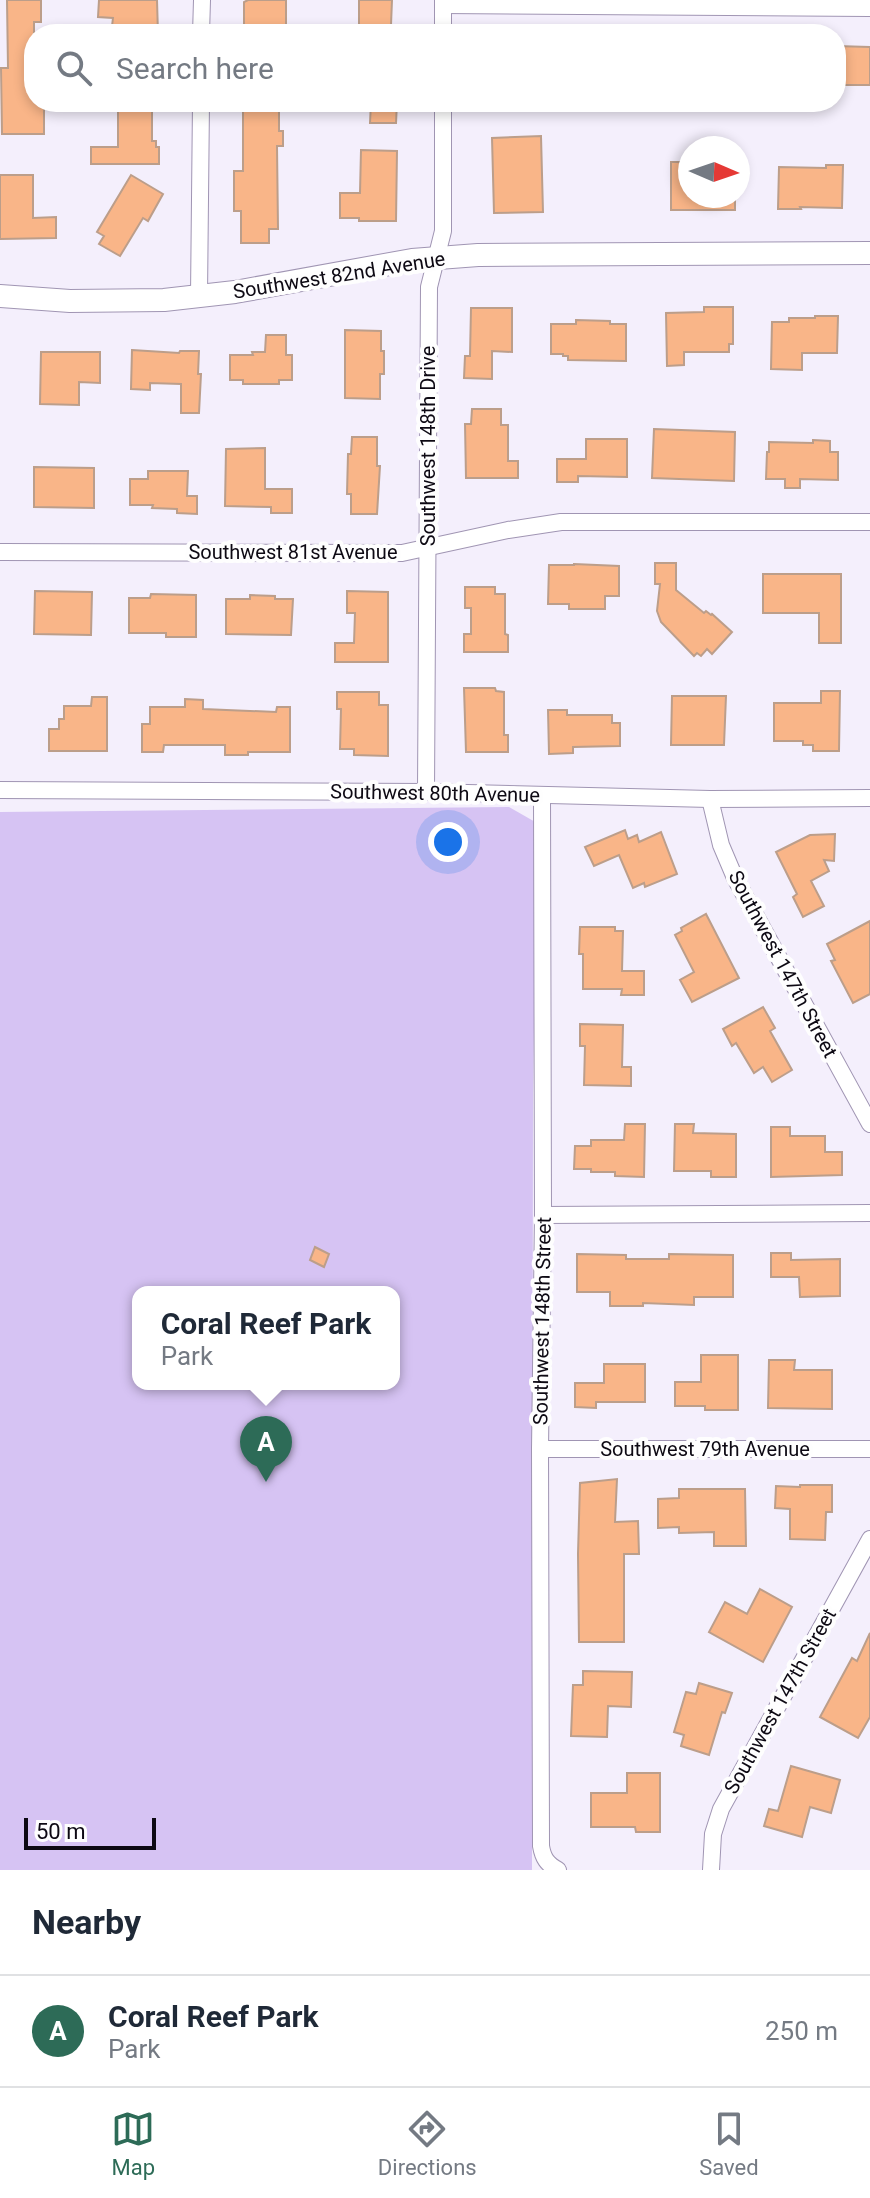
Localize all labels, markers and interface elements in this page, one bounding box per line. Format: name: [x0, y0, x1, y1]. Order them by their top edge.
search box: [24, 24, 846, 112]
icon: search: [52, 46, 96, 90]
text: Search here: [116, 51, 274, 86]
north arrow: [678, 136, 750, 208]
street label: Southwest 82nd Avenue: [231, 246, 447, 304]
street label: Southwest 148th Drive: [416, 346, 440, 546]
street label: Southwest 81st Avenue: [188, 540, 398, 564]
street label: Southwest 80th Avenue: [330, 779, 540, 807]
your location: [428, 822, 468, 862]
street label: Southwest 147th Street: [723, 866, 843, 1062]
street label: Southwest 148th Street: [528, 1217, 556, 1425]
popup: [132, 1286, 400, 1390]
text: Coral Reef Park: [161, 1306, 371, 1341]
text: Park: [161, 1341, 213, 1371]
pin: A: [240, 1416, 292, 1482]
street label: Southwest 79th Avenue: [600, 1437, 810, 1461]
street label: Southwest 147th Street: [719, 1604, 841, 1798]
scale bar: [24, 1814, 156, 1850]
text: 50 m: [36, 1819, 85, 1844]
text: Nearby: [32, 1902, 141, 1942]
text: Coral Reef Park: [108, 1999, 319, 2034]
text: A: [49, 2016, 67, 2046]
text: 250 m: [765, 2016, 838, 2046]
text: Park: [108, 2034, 160, 2064]
tab: Map: [111, 2107, 155, 2180]
tab: Directions: [378, 2107, 477, 2180]
tab: Saved: [699, 2107, 759, 2180]

